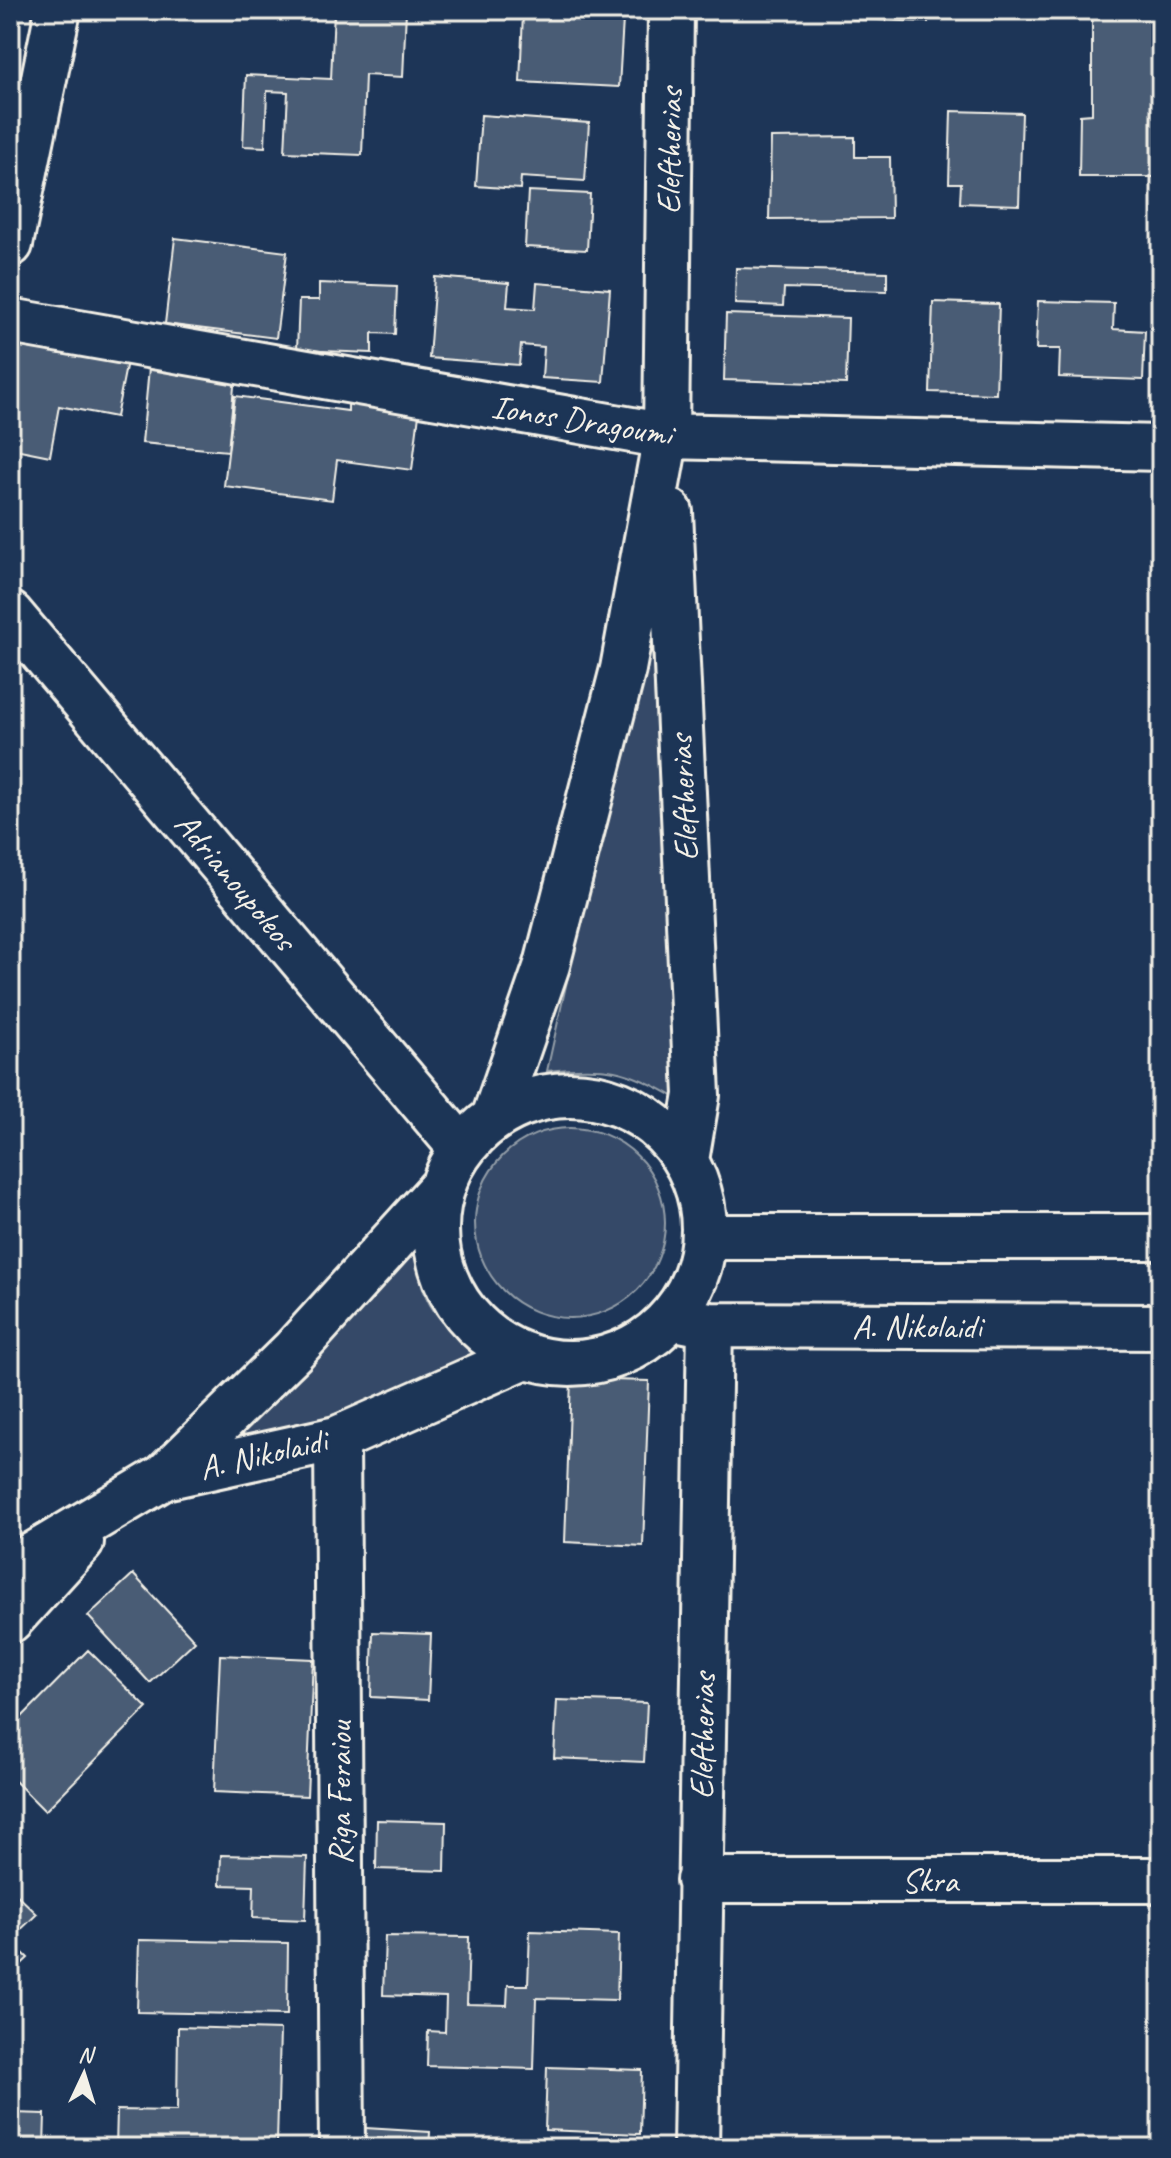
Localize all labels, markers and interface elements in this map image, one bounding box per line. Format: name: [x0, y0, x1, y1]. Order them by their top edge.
street label: Eleftherias: [646, 84, 692, 214]
street label: Ionos Dragoumi: [489, 385, 680, 456]
street label: Eleftherias: [658, 731, 708, 862]
street label: Adrianoupoleos: [166, 803, 309, 962]
street label: A. Nikolaidi: [852, 1305, 985, 1348]
street label: A. Nikolaidi: [195, 1418, 335, 1490]
street label: Eleftherias: [679, 1669, 725, 1799]
street label: Riga Feraiou: [318, 1719, 361, 1865]
street label: Skra: [902, 1859, 960, 1902]
north arrow: [44, 2034, 124, 2114]
text: N: [78, 2041, 96, 2070]

